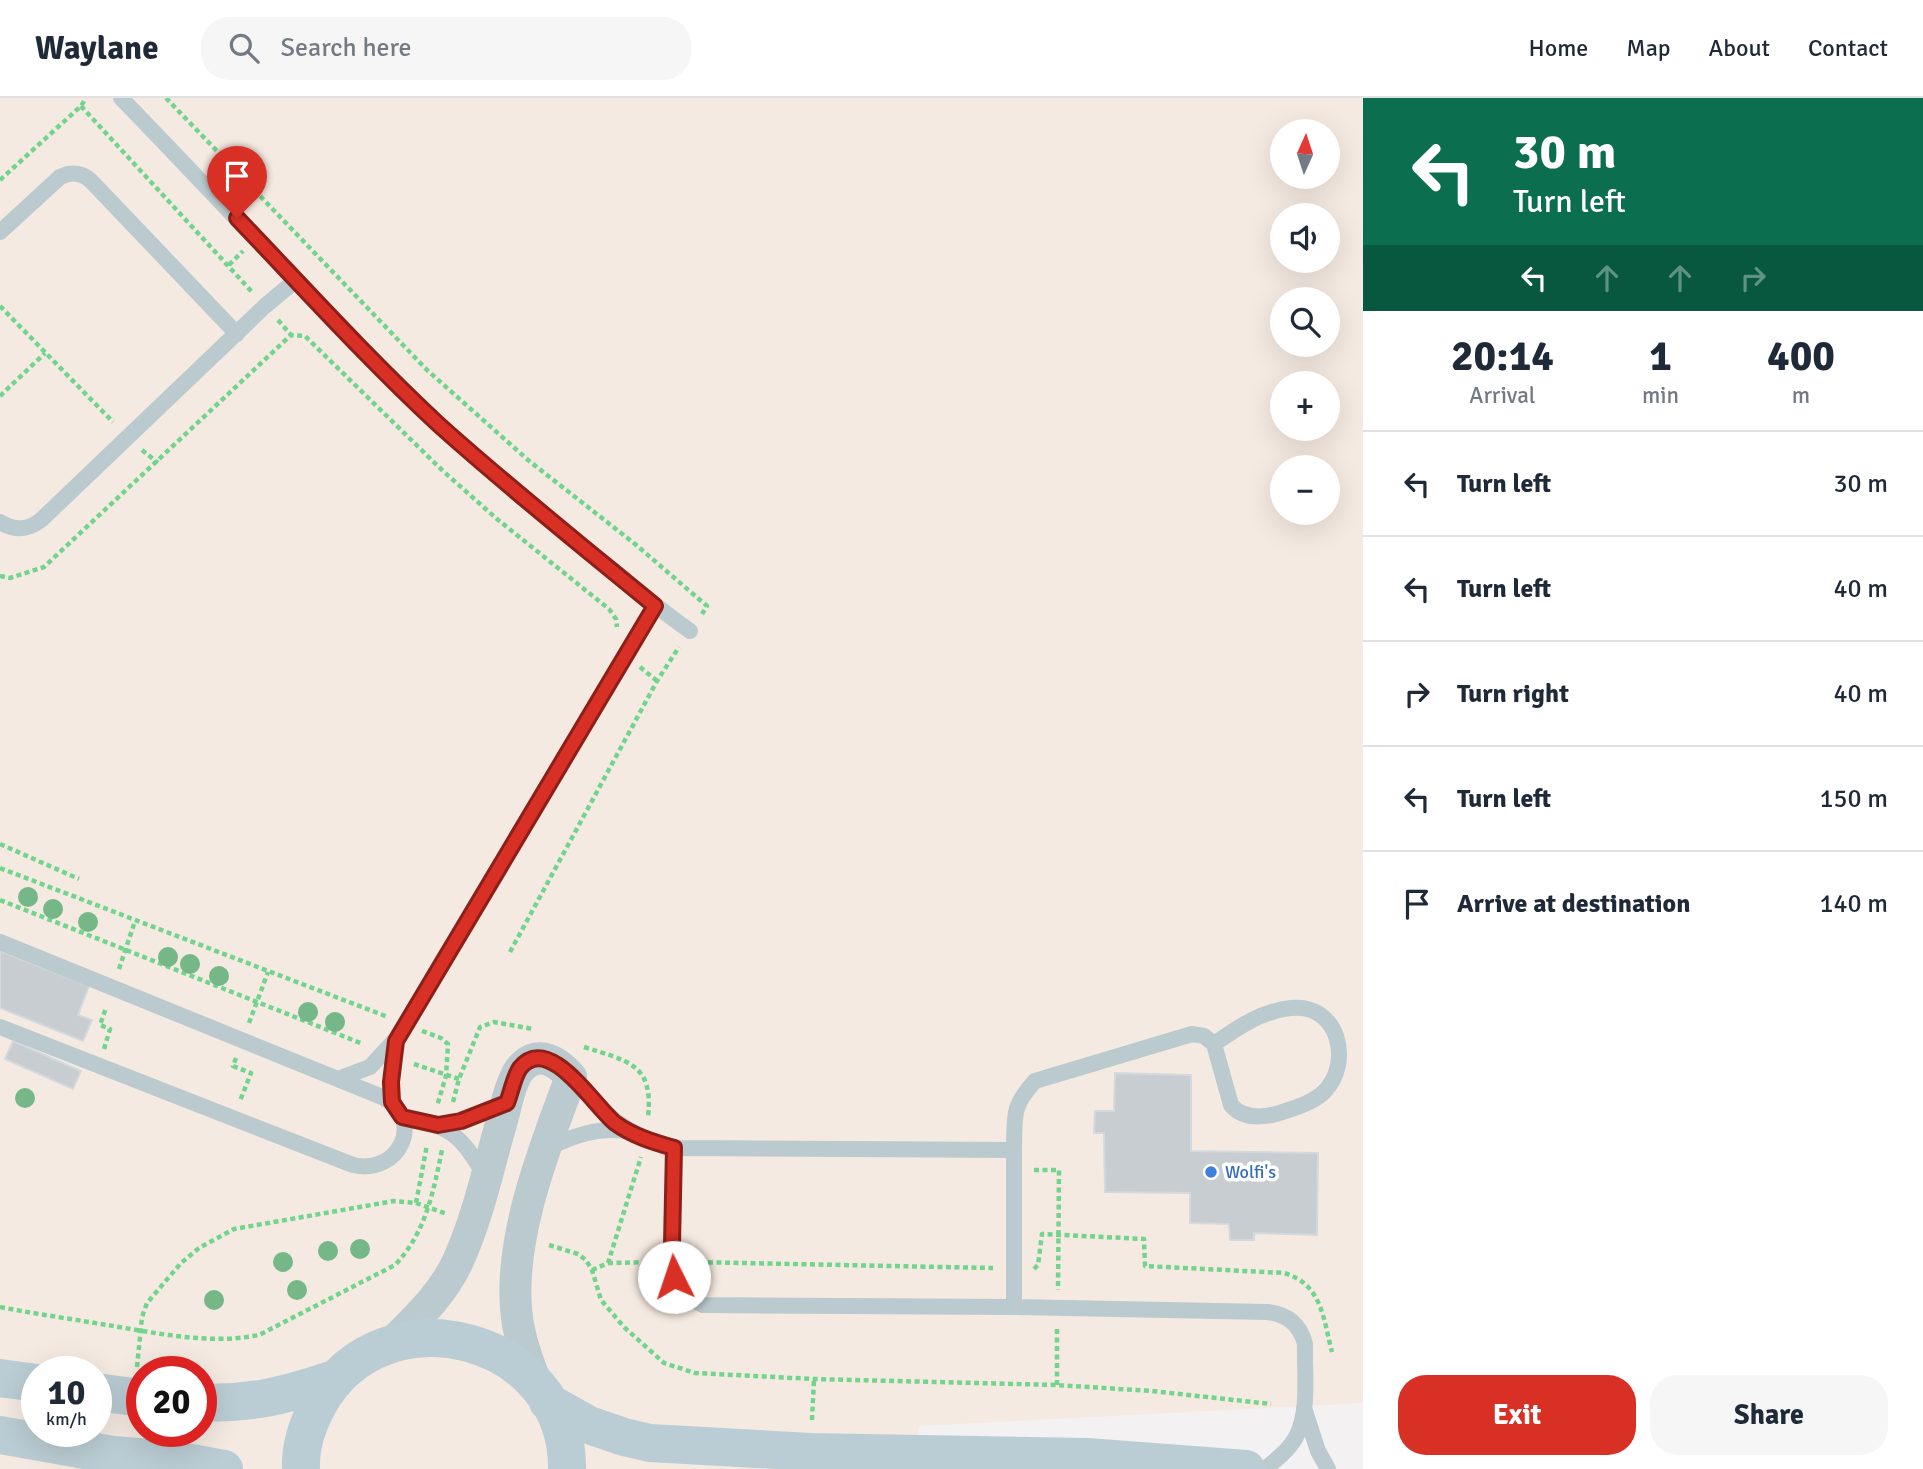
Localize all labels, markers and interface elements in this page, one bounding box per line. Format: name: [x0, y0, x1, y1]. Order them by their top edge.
search box: [201, 17, 691, 80]
text: Waylane: [35, 28, 159, 69]
icon: search: [225, 29, 263, 67]
text: Search here: [281, 32, 412, 64]
text: Home: [1528, 33, 1588, 63]
text: Map: [1626, 33, 1671, 63]
text: About: [1709, 33, 1770, 63]
text: Contact: [1808, 33, 1888, 63]
north arrow: [1270, 119, 1340, 189]
map controls: [1270, 119, 1340, 525]
text: 30 m: [1513, 122, 1616, 182]
icon: left: [1398, 126, 1489, 217]
pin: [207, 146, 267, 218]
icon: arrive: [218, 157, 256, 195]
text: Turn left: [1513, 182, 1626, 221]
button: sound: [1270, 203, 1340, 273]
icon: left: [1515, 259, 1553, 297]
icon: ahead: [1588, 259, 1626, 297]
icon: ahead: [1661, 259, 1699, 297]
icon: right: [1734, 259, 1772, 297]
button: search: [1270, 287, 1340, 357]
text: 20:14: [1451, 331, 1554, 382]
text: 1: [1649, 331, 1672, 382]
text: 400: [1767, 331, 1835, 382]
button: +: [1270, 371, 1340, 441]
text: Arrival: [1469, 381, 1536, 410]
text: min: [1642, 381, 1679, 410]
text: m: [1792, 381, 1810, 410]
button: −: [1270, 455, 1340, 525]
icon: left: [1398, 465, 1436, 503]
text: Turn left: [1457, 468, 1551, 500]
text: 30 m: [1833, 468, 1888, 500]
icon: left: [1398, 570, 1436, 608]
text: Turn left: [1457, 573, 1551, 605]
text: 40 m: [1833, 573, 1888, 605]
icon: right: [1398, 675, 1436, 713]
text: Turn right: [1457, 678, 1569, 710]
text: 40 m: [1833, 678, 1888, 710]
icon: left: [1398, 780, 1436, 818]
text: Turn left: [1457, 783, 1551, 815]
text: 150 m: [1819, 783, 1888, 815]
icon: arrive: [1398, 885, 1436, 923]
text: Arrive at destination: [1457, 888, 1690, 920]
text: 140 m: [1819, 888, 1888, 920]
place label: Wolfi's: [1225, 1161, 1276, 1183]
marker: Wolfi's: [1203, 1164, 1219, 1180]
position arrow: [637, 1240, 711, 1314]
speed limit sign: 20: [126, 1356, 217, 1447]
text: 10: [48, 1371, 85, 1414]
button: Exit: [1398, 1375, 1636, 1455]
button: Share: [1650, 1375, 1888, 1455]
text: km/h: [46, 1408, 87, 1430]

